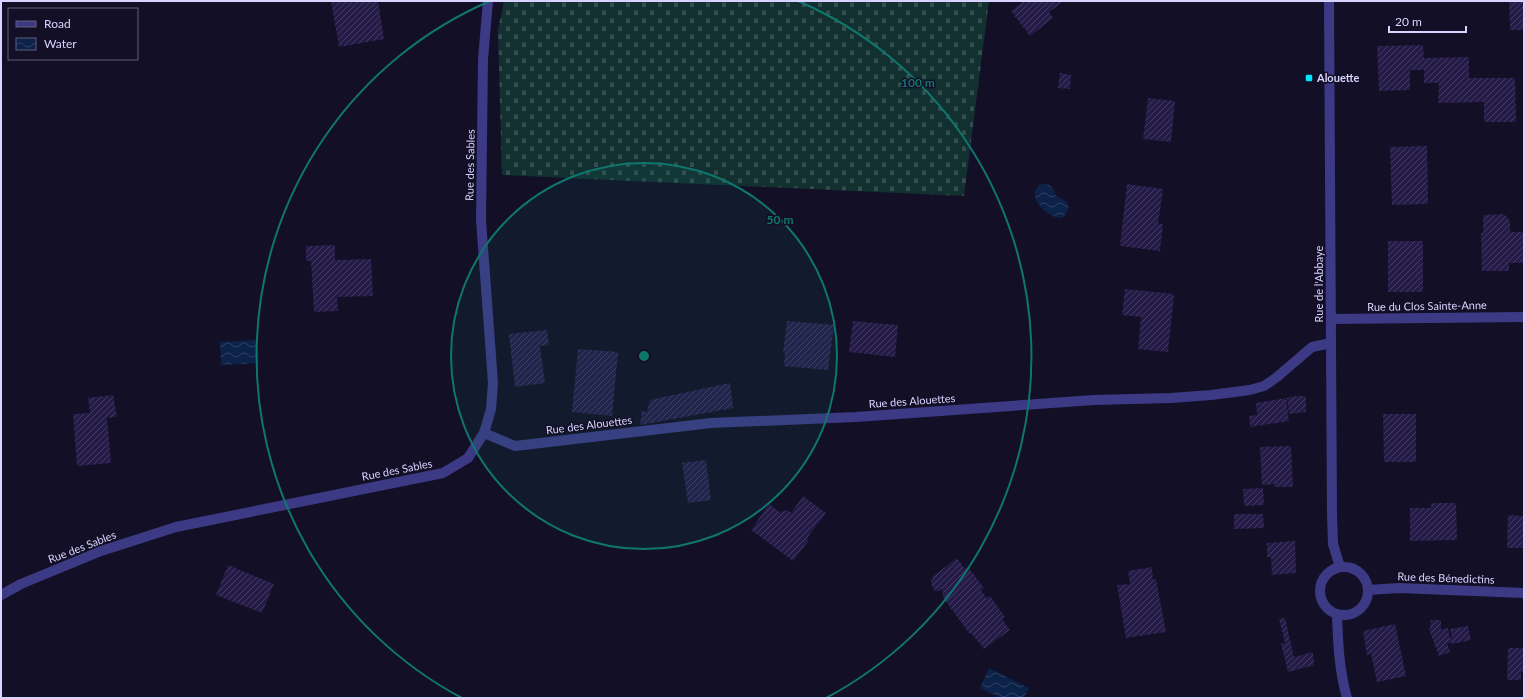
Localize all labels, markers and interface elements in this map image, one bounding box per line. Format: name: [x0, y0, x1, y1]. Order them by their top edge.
legend: [8, 8, 138, 60]
scale bar: [1389, 8, 1466, 34]
text: 20 m: [1395, 14, 1422, 29]
text: Road: [44, 16, 71, 31]
text: Water: [44, 36, 77, 51]
place label: Alouette: [1316, 71, 1359, 84]
marker: Alouette: [1304, 73, 1314, 83]
text: 100 m: [901, 75, 935, 90]
street label: Rue des Sables: [462, 129, 477, 201]
text: 50 m: [767, 212, 793, 227]
street label: Rue de l'Abbaye: [1312, 245, 1325, 322]
street label: Rue du Clos Sainte-Anne: [1367, 298, 1487, 313]
centre of rings: [637, 349, 651, 363]
street label: Rue des Alouettes: [868, 391, 956, 410]
street label: Rue des Alouettes: [545, 413, 633, 436]
street label: Rue des Sables: [360, 456, 434, 483]
street label: Rue des Sables: [46, 528, 118, 565]
street label: Rue des Bénedictins: [1397, 569, 1495, 586]

